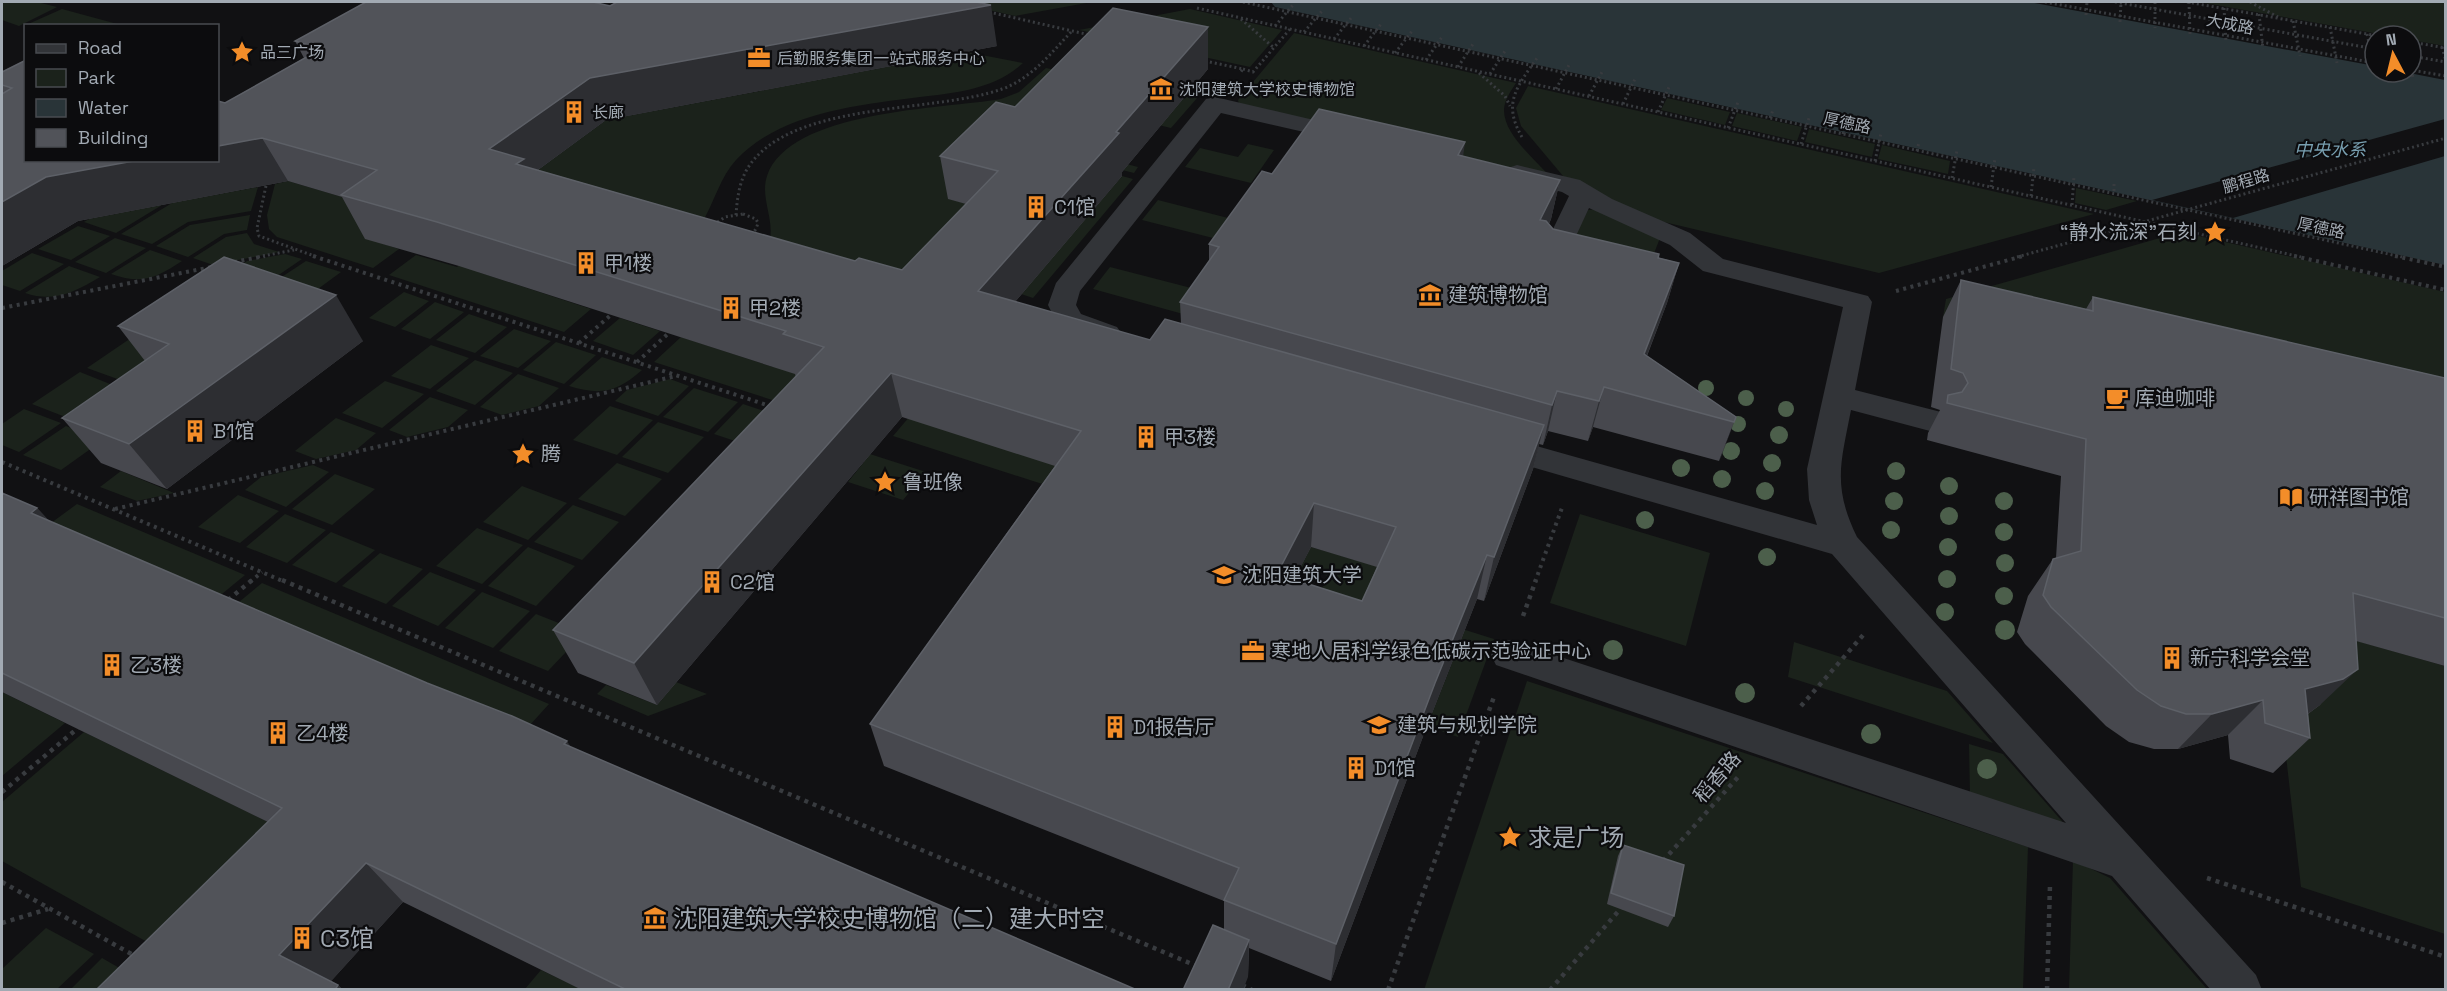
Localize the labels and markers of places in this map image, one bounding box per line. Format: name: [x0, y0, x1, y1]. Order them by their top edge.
place icon: 品三广场: [229, 39, 255, 65]
place label: 品三广场: [260, 42, 324, 63]
office icon: 后勤服务集团一站式服务中心: [746, 45, 772, 71]
place label: 后勤服务集团一站式服务中心: [777, 48, 985, 69]
museum icon: 沈阳建筑大学校史博物馆: [1148, 76, 1174, 102]
place label: 沈阳建筑大学校史博物馆: [1179, 79, 1355, 100]
building icon: 长廊: [561, 99, 587, 125]
place label: 长廊: [592, 102, 624, 123]
building icon: C1馆: [1023, 194, 1049, 220]
place label: C1馆: [1054, 194, 1095, 220]
place label: “静水流深”石刻: [2060, 219, 2197, 245]
place icon: “静水流深”石刻: [2202, 219, 2228, 245]
building icon: 甲1楼: [573, 250, 599, 276]
place label: 甲1楼: [604, 250, 652, 276]
museum icon: 建筑博物馆: [1417, 282, 1443, 308]
place label: 建筑博物馆: [1448, 282, 1548, 308]
building icon: 甲2楼: [718, 295, 744, 321]
place label: 甲2楼: [749, 295, 801, 321]
cafe icon: 库迪咖啡: [2104, 385, 2130, 411]
place label: 库迪咖啡: [2135, 385, 2215, 411]
building icon: B1馆: [182, 418, 208, 444]
place label: B1馆: [213, 418, 255, 444]
building icon: 甲3楼: [1133, 424, 1159, 450]
place label: 甲3楼: [1164, 424, 1216, 450]
place icon: 腾: [510, 441, 536, 467]
place label: 腾: [541, 441, 561, 467]
place icon: 鲁班像: [872, 469, 898, 495]
place label: 鲁班像: [903, 469, 963, 495]
library icon: 研祥图书馆: [2278, 484, 2304, 510]
place label: 研祥图书馆: [2309, 484, 2409, 510]
school or university icon: 沈阳建筑大学: [1211, 562, 1237, 588]
place label: 沈阳建筑大学: [1242, 562, 1362, 588]
building icon: C2馆: [699, 569, 725, 595]
place label: C2馆: [730, 569, 775, 595]
office icon: 寒地人居科学绿色低碳示范验证中心: [1240, 638, 1266, 664]
place label: 寒地人居科学绿色低碳示范验证中心: [1271, 638, 1591, 664]
building icon: 新宁科学会堂: [2159, 645, 2185, 671]
place label: 新宁科学会堂: [2190, 645, 2310, 671]
building icon: 乙3楼: [99, 652, 125, 678]
place label: 乙3楼: [130, 652, 182, 678]
school or university icon: 建筑与规划学院: [1366, 712, 1392, 738]
place label: 建筑与规划学院: [1397, 712, 1537, 738]
building icon: D1报告厅: [1102, 714, 1128, 740]
place label: D1报告厅: [1133, 714, 1215, 740]
building icon: 乙4楼: [265, 720, 291, 746]
place label: 乙4楼: [296, 720, 349, 746]
building icon: D1馆: [1343, 755, 1369, 781]
place label: D1馆: [1374, 755, 1416, 781]
place label: 求是广场: [1528, 822, 1624, 853]
place icon: 求是广场: [1497, 824, 1523, 850]
place label: 沈阳建筑大学校史博物馆（二）建大时空: [673, 903, 1105, 934]
museum icon: 沈阳建筑大学校史博物馆（二）建大时空: [642, 905, 668, 931]
place label: C3馆: [320, 923, 374, 954]
building icon: C3馆: [289, 925, 315, 951]

